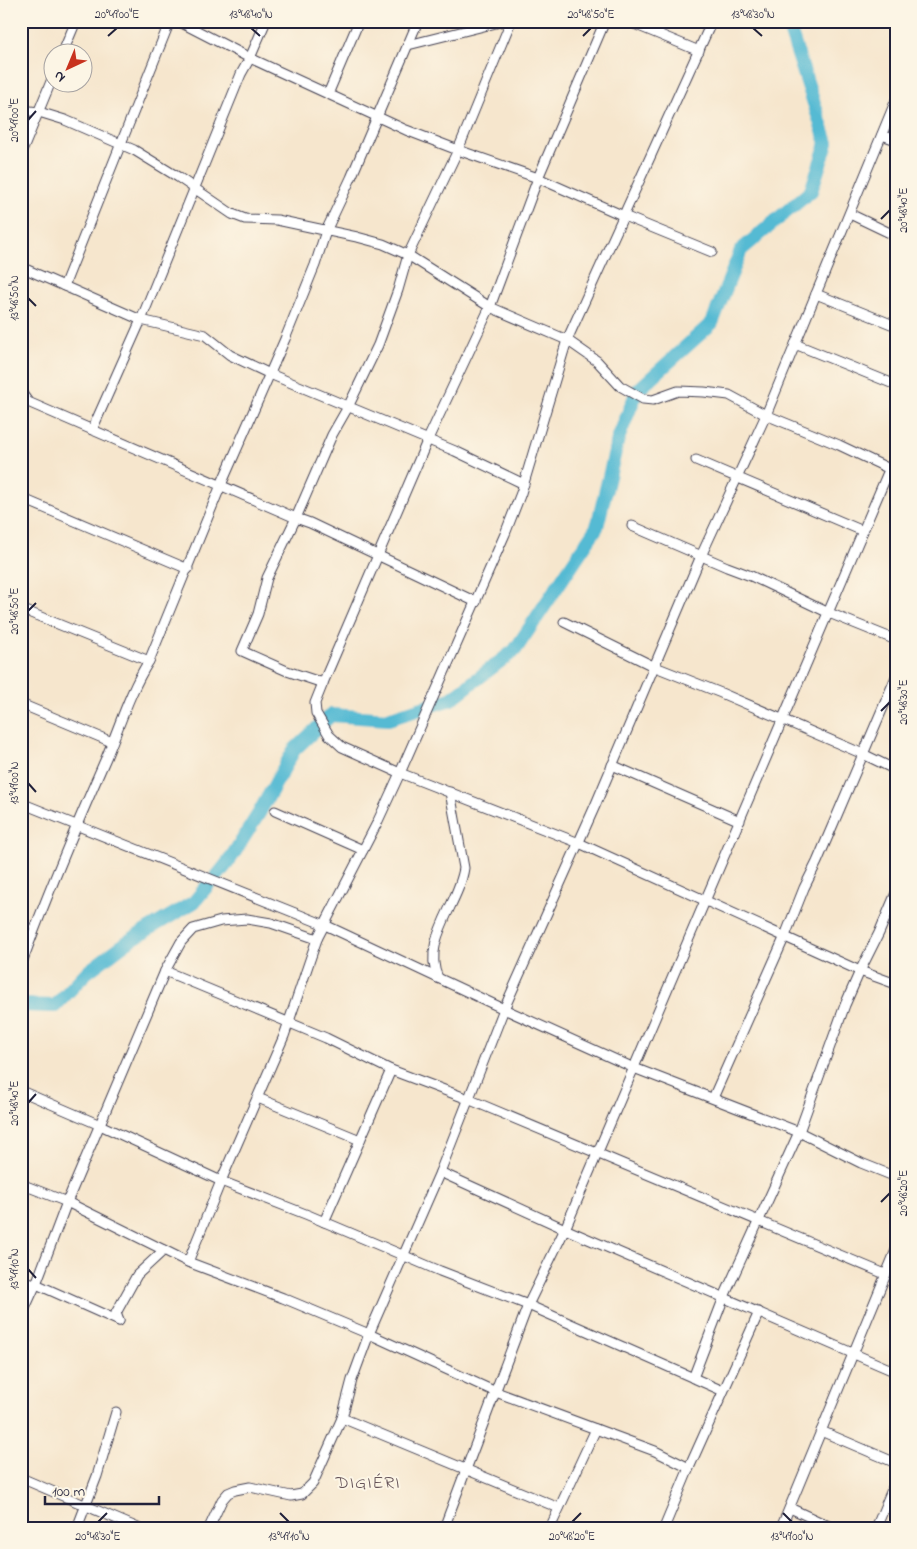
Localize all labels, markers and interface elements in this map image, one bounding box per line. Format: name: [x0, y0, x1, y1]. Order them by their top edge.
text: 20°49'00"E: [95, 6, 139, 24]
text: 13°48'40"N: [229, 6, 273, 24]
text: 20°48'50"E: [567, 6, 615, 24]
text: 13°48'30"N: [731, 6, 775, 24]
north arrow: [42, 42, 92, 92]
text: N: [49, 65, 71, 87]
text: 20°49'00"E: [6, 98, 24, 142]
text: 20°48'40"E: [895, 187, 913, 233]
text: 13°48'50"N: [6, 275, 24, 321]
text: 20°48'50"E: [6, 587, 24, 635]
text: 20°48'30"E: [895, 679, 913, 725]
text: 13°49'00"N: [6, 761, 24, 805]
text: 20°48'40"E: [6, 1080, 24, 1126]
text: 20°48'20"E: [895, 1170, 913, 1216]
text: 13°49'10"N: [6, 1248, 24, 1290]
district label: DIGIÉRI: [334, 1471, 401, 1497]
scale bar: [45, 1474, 159, 1506]
text: 100 m: [52, 1481, 85, 1503]
text: 20°48'30"E: [75, 1528, 121, 1546]
text: 13°49'10"N: [268, 1528, 310, 1546]
text: 20°48'20"E: [549, 1528, 595, 1546]
text: 13°49'00"N: [770, 1528, 814, 1546]

